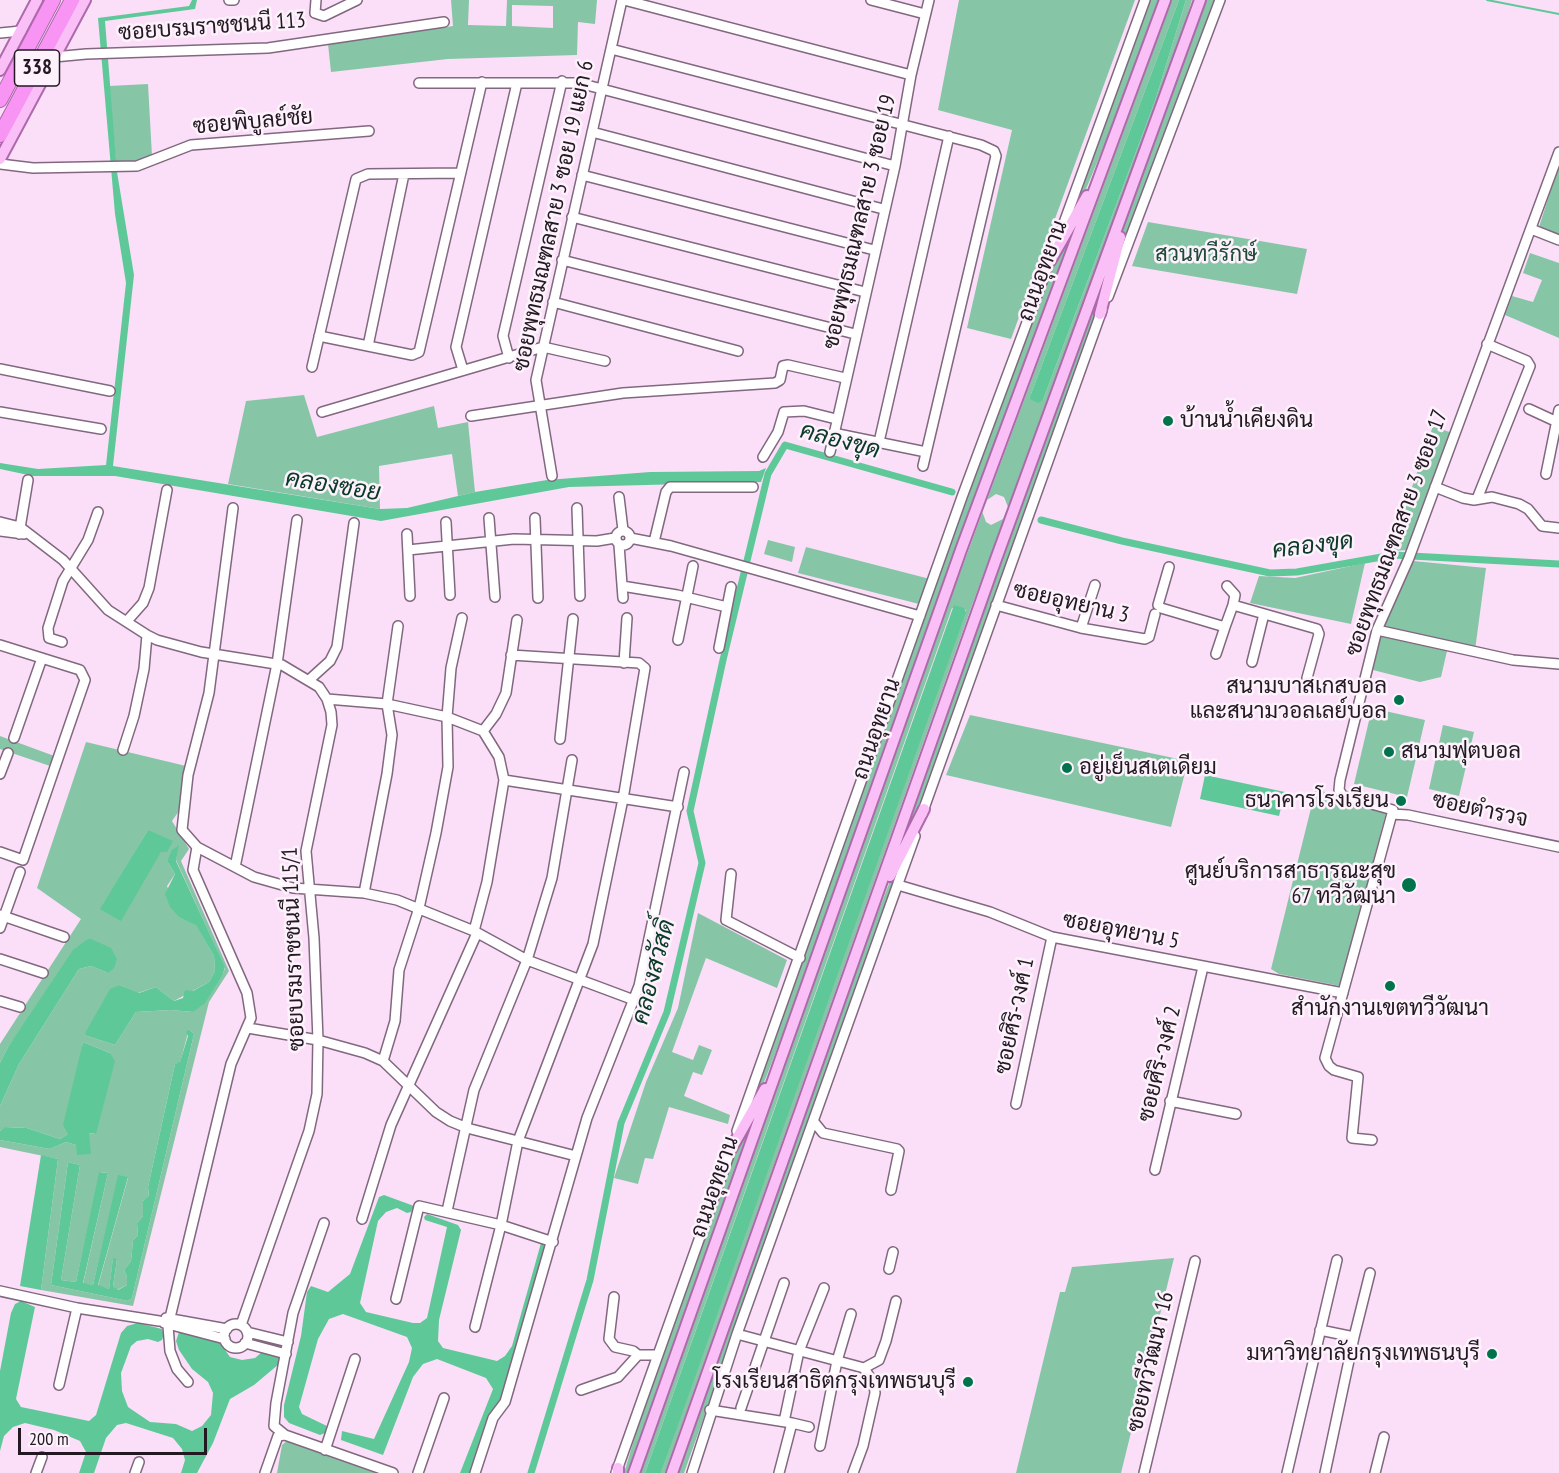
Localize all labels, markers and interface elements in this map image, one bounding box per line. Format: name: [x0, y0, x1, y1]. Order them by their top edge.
street label: ซอยบรมราชชนนี 113: [117, 7, 307, 47]
road number: 338: [15, 50, 60, 86]
street label: ซอยพุทธมณฑลสาย 3 ซอย 19 แยก 6: [508, 58, 600, 374]
street label: ซอยพุทธมณฑลสาย 3 ซอย 19: [818, 92, 902, 352]
street label: ซอยพิบูลย์ชัย: [192, 104, 314, 140]
street label: ถนนอุทยาน: [1013, 217, 1073, 325]
park label: สวนทวีรักษ์: [1155, 242, 1257, 268]
street label: ซอยพุทธมณฑลสาย 3 ซอย 17: [1340, 406, 1454, 660]
place label: บ้านน้ำเคียงดิน: [1180, 408, 1313, 434]
marker: บ้านน้ำเคียงดิน: [1161, 414, 1175, 428]
water label: คลองขุด: [797, 416, 883, 466]
water label: คลองซอย: [283, 464, 383, 508]
water label: คลองขุด: [1271, 527, 1355, 565]
street label: ซอยอุทยาน 3: [1010, 577, 1132, 629]
place label: สนามบาสเกสบอล และสนามวอลเลย์บอล: [1190, 674, 1387, 726]
street label: ถนนอุทยาน: [847, 675, 907, 783]
marker: สนามบาสเกสบอล และสนามวอลเลย์บอล: [1392, 693, 1406, 707]
place label: สนามฟุตบอล: [1401, 739, 1521, 765]
marker: สนามฟุตบอล: [1382, 745, 1396, 759]
place label: อยู่เย็นสเตเดียม: [1079, 755, 1217, 781]
marker: อยู่เย็นสเตเดียม: [1060, 761, 1074, 775]
street label: ซอยตำรวจ: [1430, 787, 1530, 833]
place label: ธนาคารโรงเรียน: [1245, 788, 1389, 814]
marker: ธนาคารโรงเรียน: [1394, 794, 1408, 808]
street label: ซอยบรมราชชนนี 115/1: [277, 847, 311, 1051]
place label: ศูนย์บริการสาธารณะสุข 67 ทวีวัฒนา: [1185, 859, 1396, 910]
marker: ศูนย์บริการสาธารณะสุข 67 ทวีวัฒนา: [1400, 876, 1418, 894]
street label: ซอยอุทยาน 5: [1060, 907, 1182, 955]
water label: คลองสวัสดิ์: [626, 916, 682, 1028]
street label: ซอยศิริ-วงศ์ 1: [990, 955, 1040, 1077]
marker: สำนักงานเขตทวีวัฒนา: [1383, 979, 1397, 993]
place label: สำนักงานเขตทวีวัฒนา: [1291, 996, 1489, 1022]
street label: ซอยศิริ-วงศ์ 2: [1133, 1003, 1187, 1125]
street label: ถนนอุทยาน: [685, 1133, 745, 1241]
street label: ซอยทวีวัฒนา 16: [1122, 1289, 1180, 1435]
place label: มหาวิทยาลัยกรุงเทพธนบุรี: [1246, 1341, 1480, 1367]
marker: มหาวิทยาลัยกรุงเทพธนบุรี: [1485, 1347, 1499, 1361]
place label: โรงเรียนสาธิตกรุงเทพธนบุรี: [713, 1369, 956, 1395]
marker: โรงเรียนสาธิตกรุงเทพธนบุรี: [961, 1375, 975, 1389]
scale bar: [21, 1416, 210, 1454]
text: 200 m: [29, 1427, 69, 1450]

